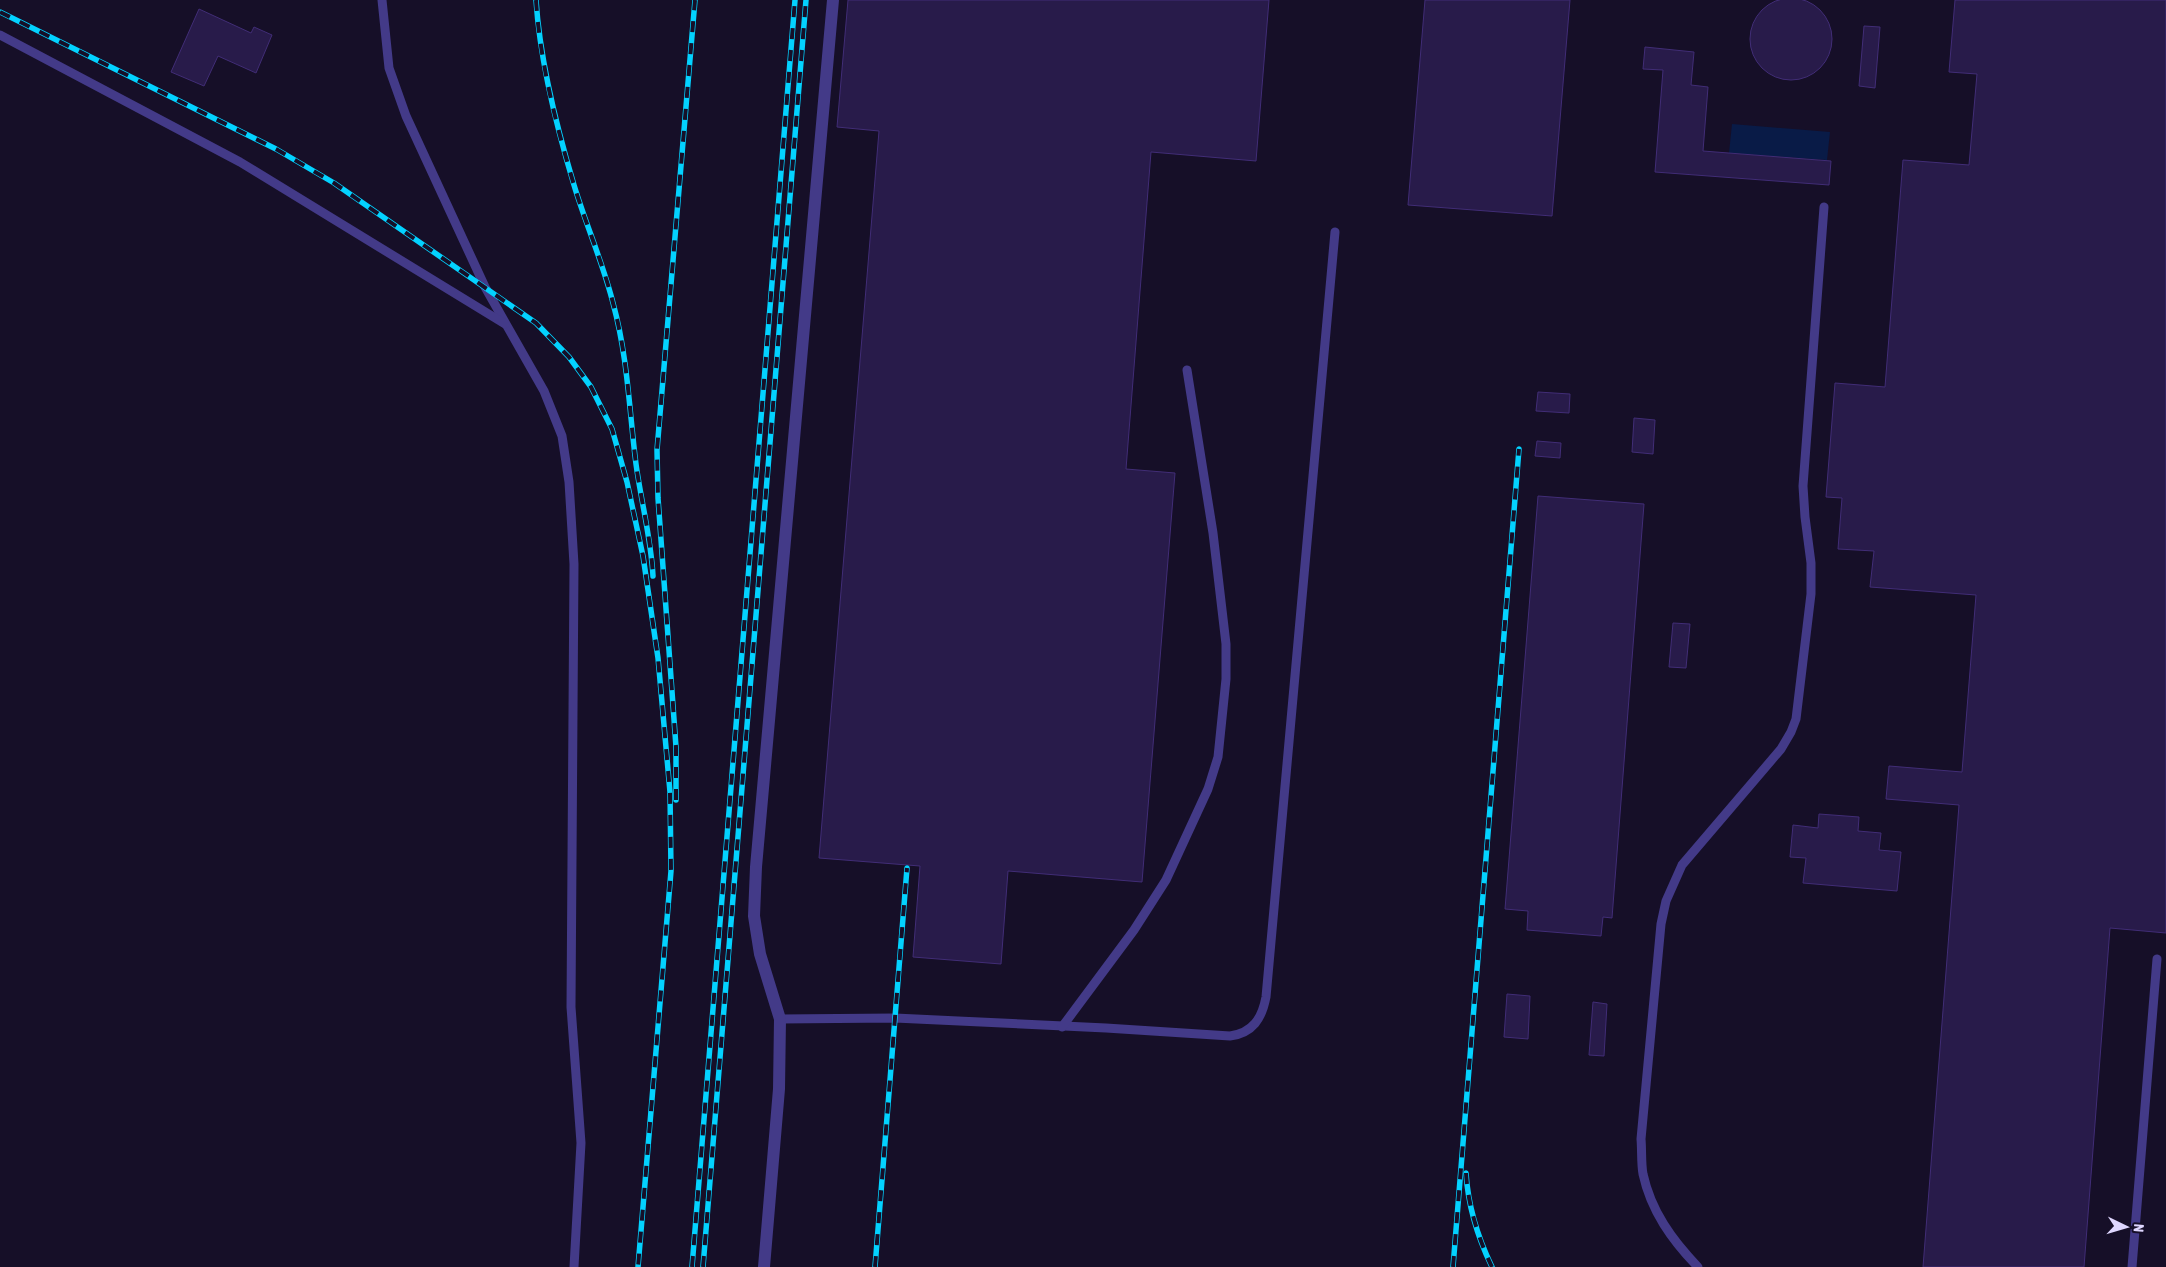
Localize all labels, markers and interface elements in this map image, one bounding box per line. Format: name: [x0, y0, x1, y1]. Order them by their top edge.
north arrow: [2101, 1202, 2151, 1252]
text: N: [2131, 1223, 2147, 1233]

